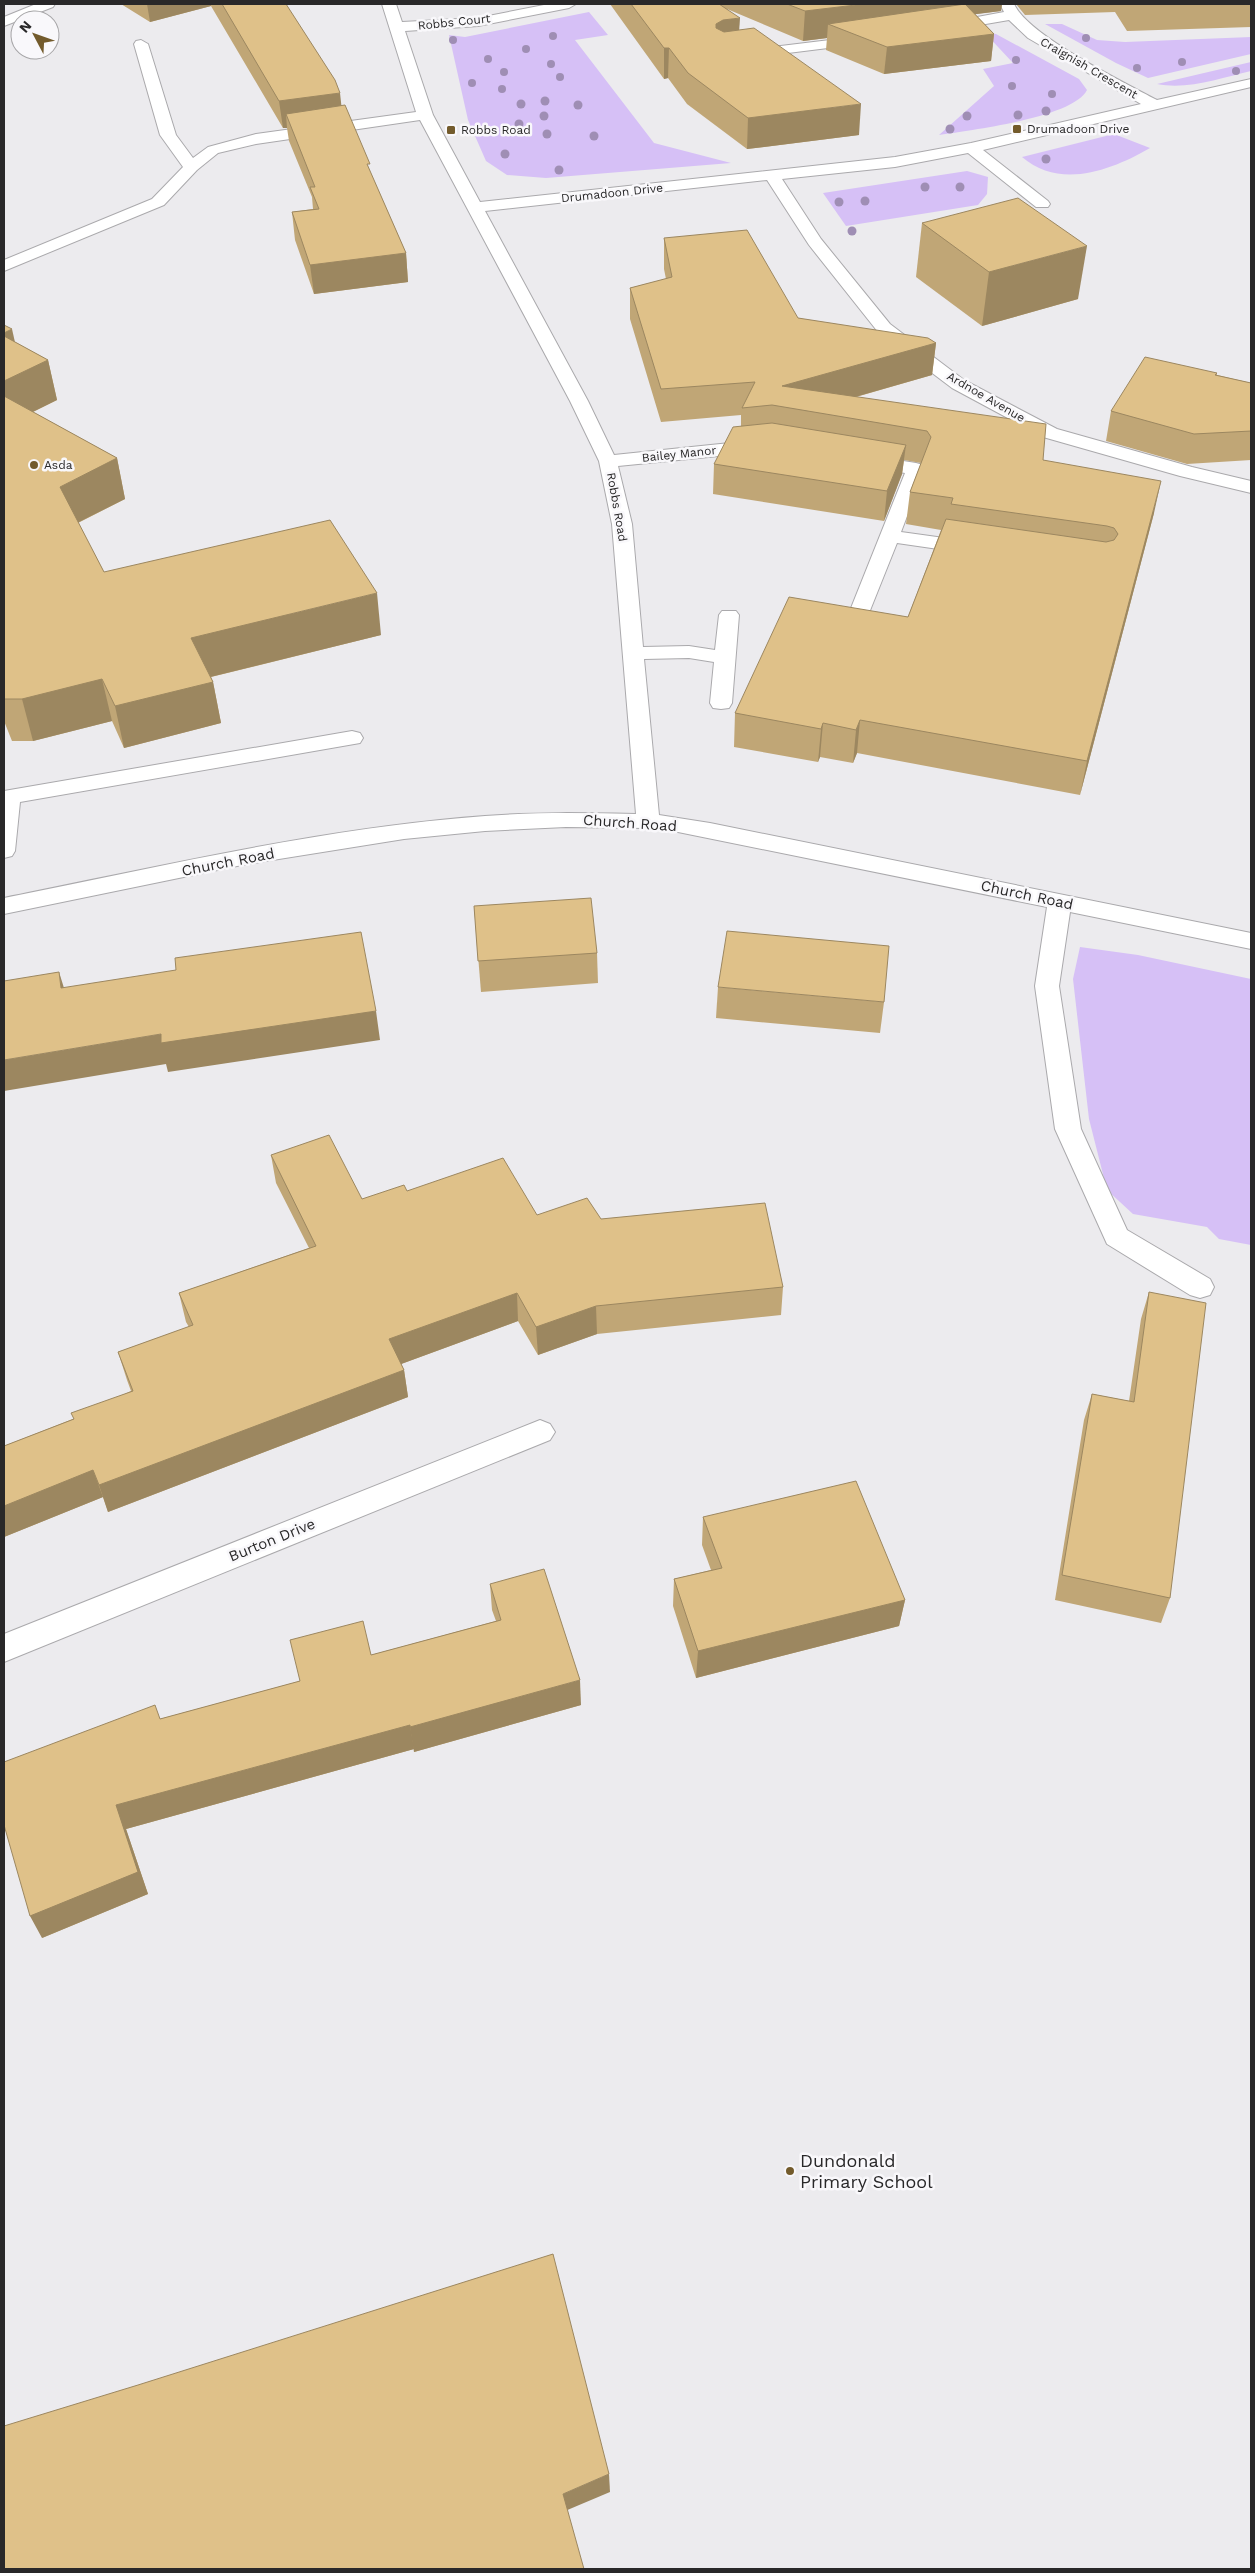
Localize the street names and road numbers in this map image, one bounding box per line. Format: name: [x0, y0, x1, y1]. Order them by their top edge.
street label: Robbs Court: [417, 11, 491, 33]
street label: Craignish Crescent: [1038, 34, 1140, 102]
street label: Drumadoon Drive: [560, 181, 664, 205]
street label: Ardnoe Avenue: [944, 369, 1028, 425]
street label: Bailey Manor: [641, 443, 717, 465]
street label: Robbs Road: [604, 471, 630, 543]
street label: Church Road: [582, 811, 678, 835]
street label: Church Road: [180, 844, 276, 880]
street label: Church Road: [979, 876, 1075, 914]
street label: Burton Drive: [226, 1514, 318, 1566]

